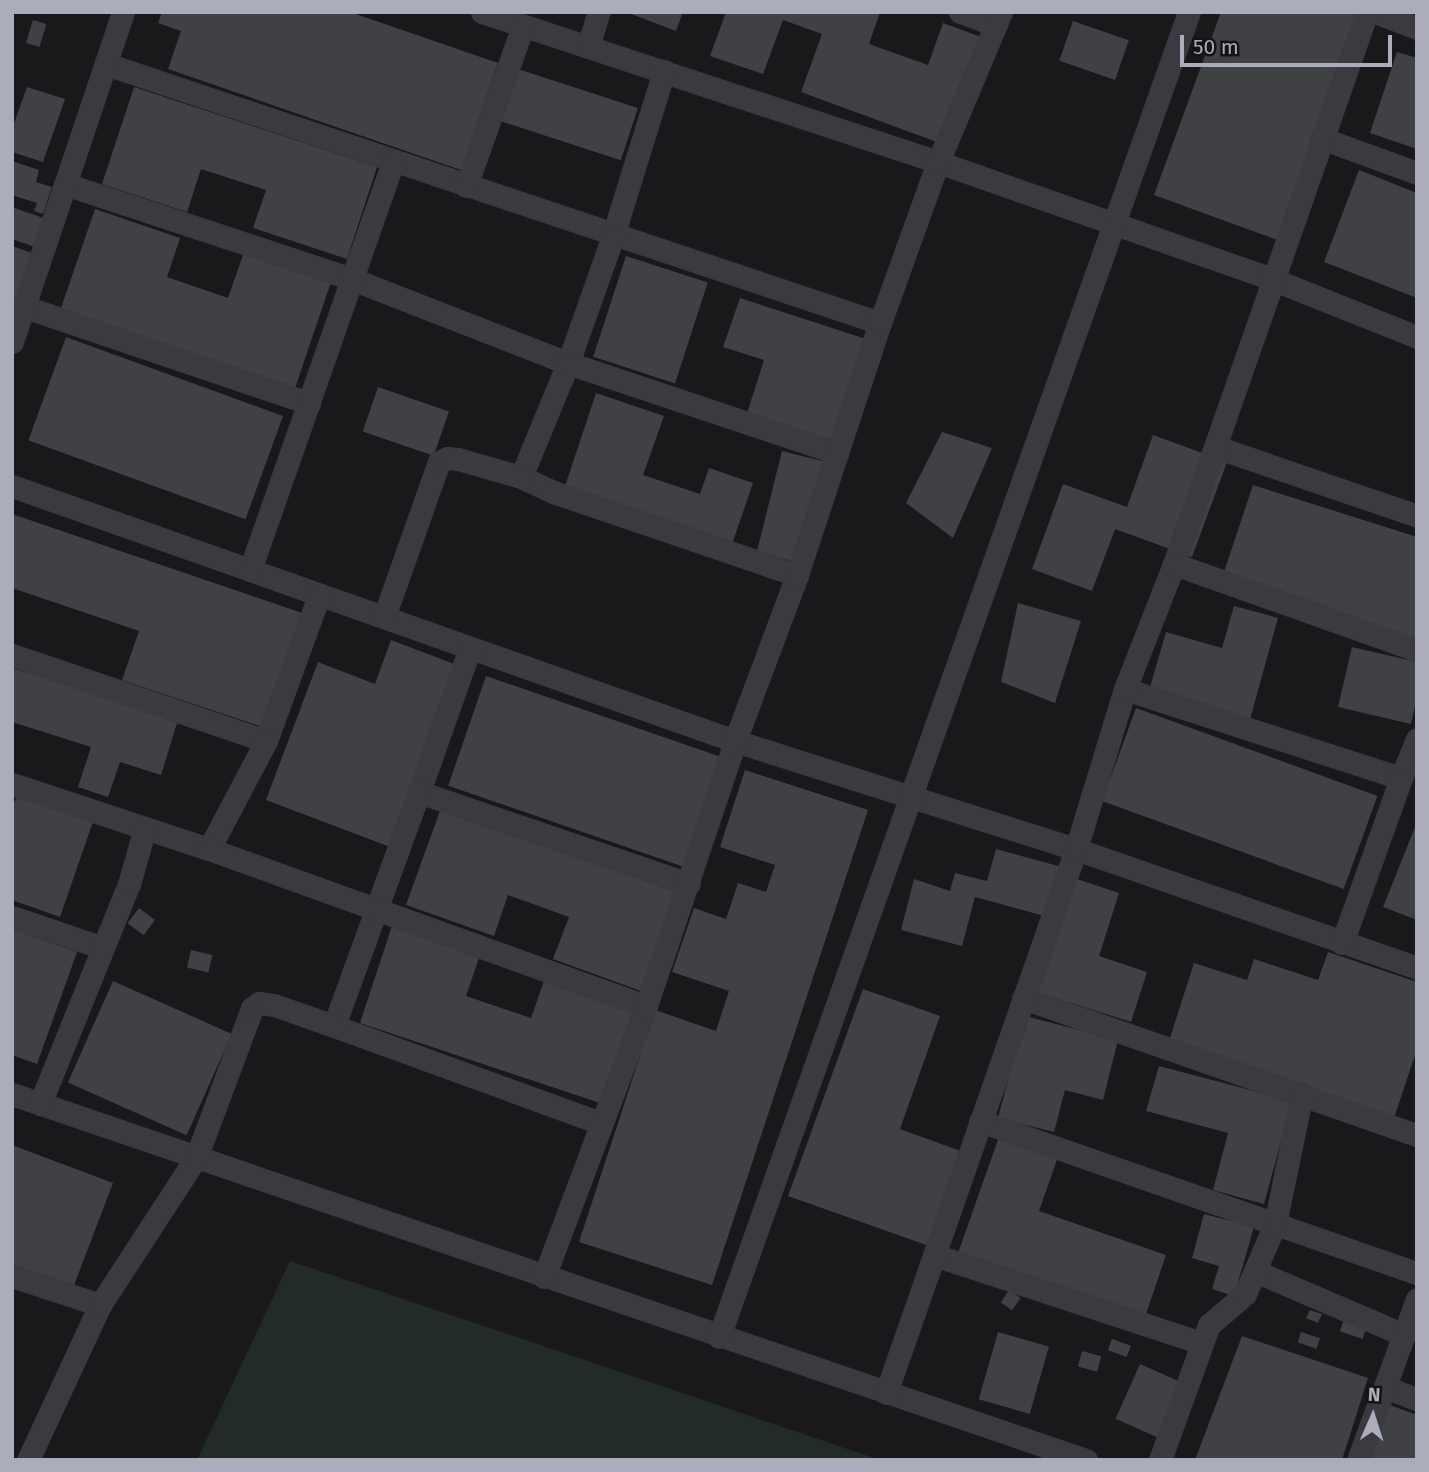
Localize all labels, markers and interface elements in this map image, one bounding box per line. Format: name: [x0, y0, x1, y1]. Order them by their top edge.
scale bar: [1184, 21, 1396, 65]
text: 50 m: [1193, 34, 1239, 60]
north arrow: [1338, 1381, 1408, 1451]
text: N: [1367, 1383, 1381, 1406]

